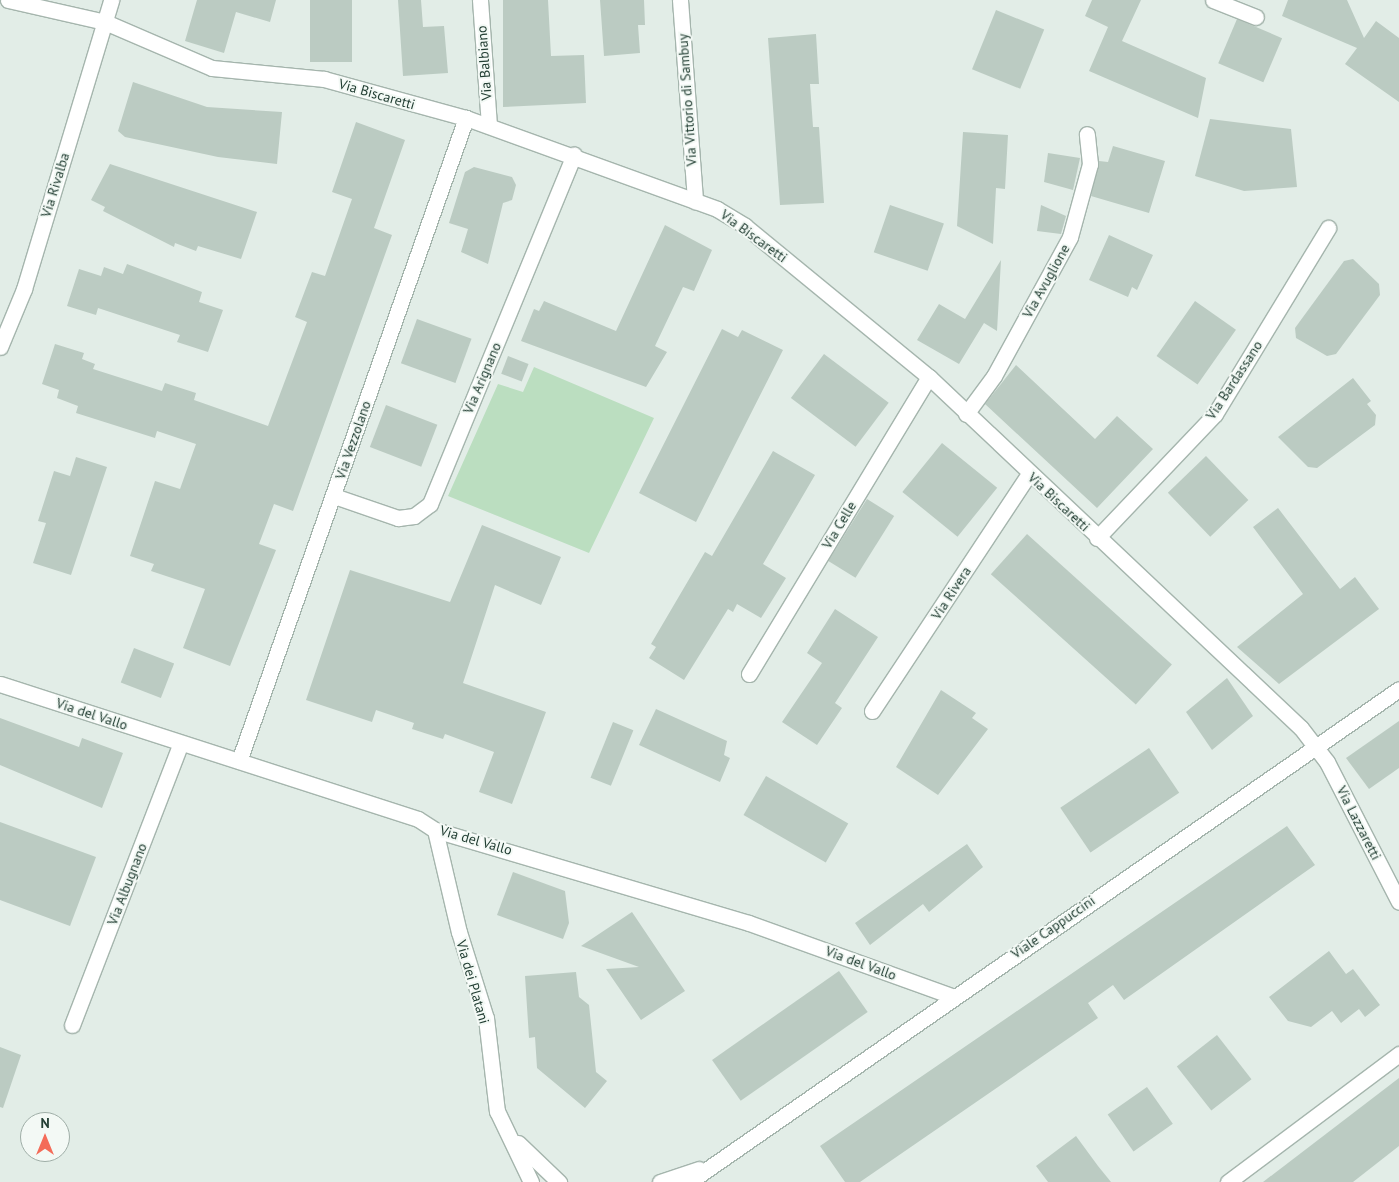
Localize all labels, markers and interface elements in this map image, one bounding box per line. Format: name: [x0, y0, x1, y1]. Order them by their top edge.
street label: Via Balbiano: [473, 25, 495, 101]
street label: Via Vittorio di Sambuy: [674, 33, 700, 167]
street label: Via Biscaretti: [337, 75, 417, 113]
street label: Via Rivalba: [37, 151, 73, 219]
street label: Via Biscaretti: [717, 206, 791, 266]
street label: Via Avuglione: [1019, 241, 1073, 321]
street label: Via Bardassano: [1202, 337, 1266, 423]
street label: Via Arignano: [459, 340, 505, 416]
street label: Via Vezzolano: [332, 398, 374, 482]
street label: Via Biscaretti: [1025, 469, 1093, 535]
street label: Via Celle: [818, 498, 860, 552]
street label: Via Rivera: [928, 563, 974, 623]
street label: Via del Vallo: [54, 694, 130, 734]
street label: Via Lazzaretti: [1333, 783, 1385, 863]
street label: Via del Vallo: [438, 822, 514, 858]
street label: Via Albugnano: [104, 840, 150, 928]
street label: Viale Cappuccini: [1008, 892, 1098, 962]
street label: Via dei Platani: [453, 938, 493, 1026]
street label: Via del Vallo: [823, 942, 899, 984]
north arrow: [20, 1112, 70, 1162]
text: N: [40, 1114, 50, 1132]

